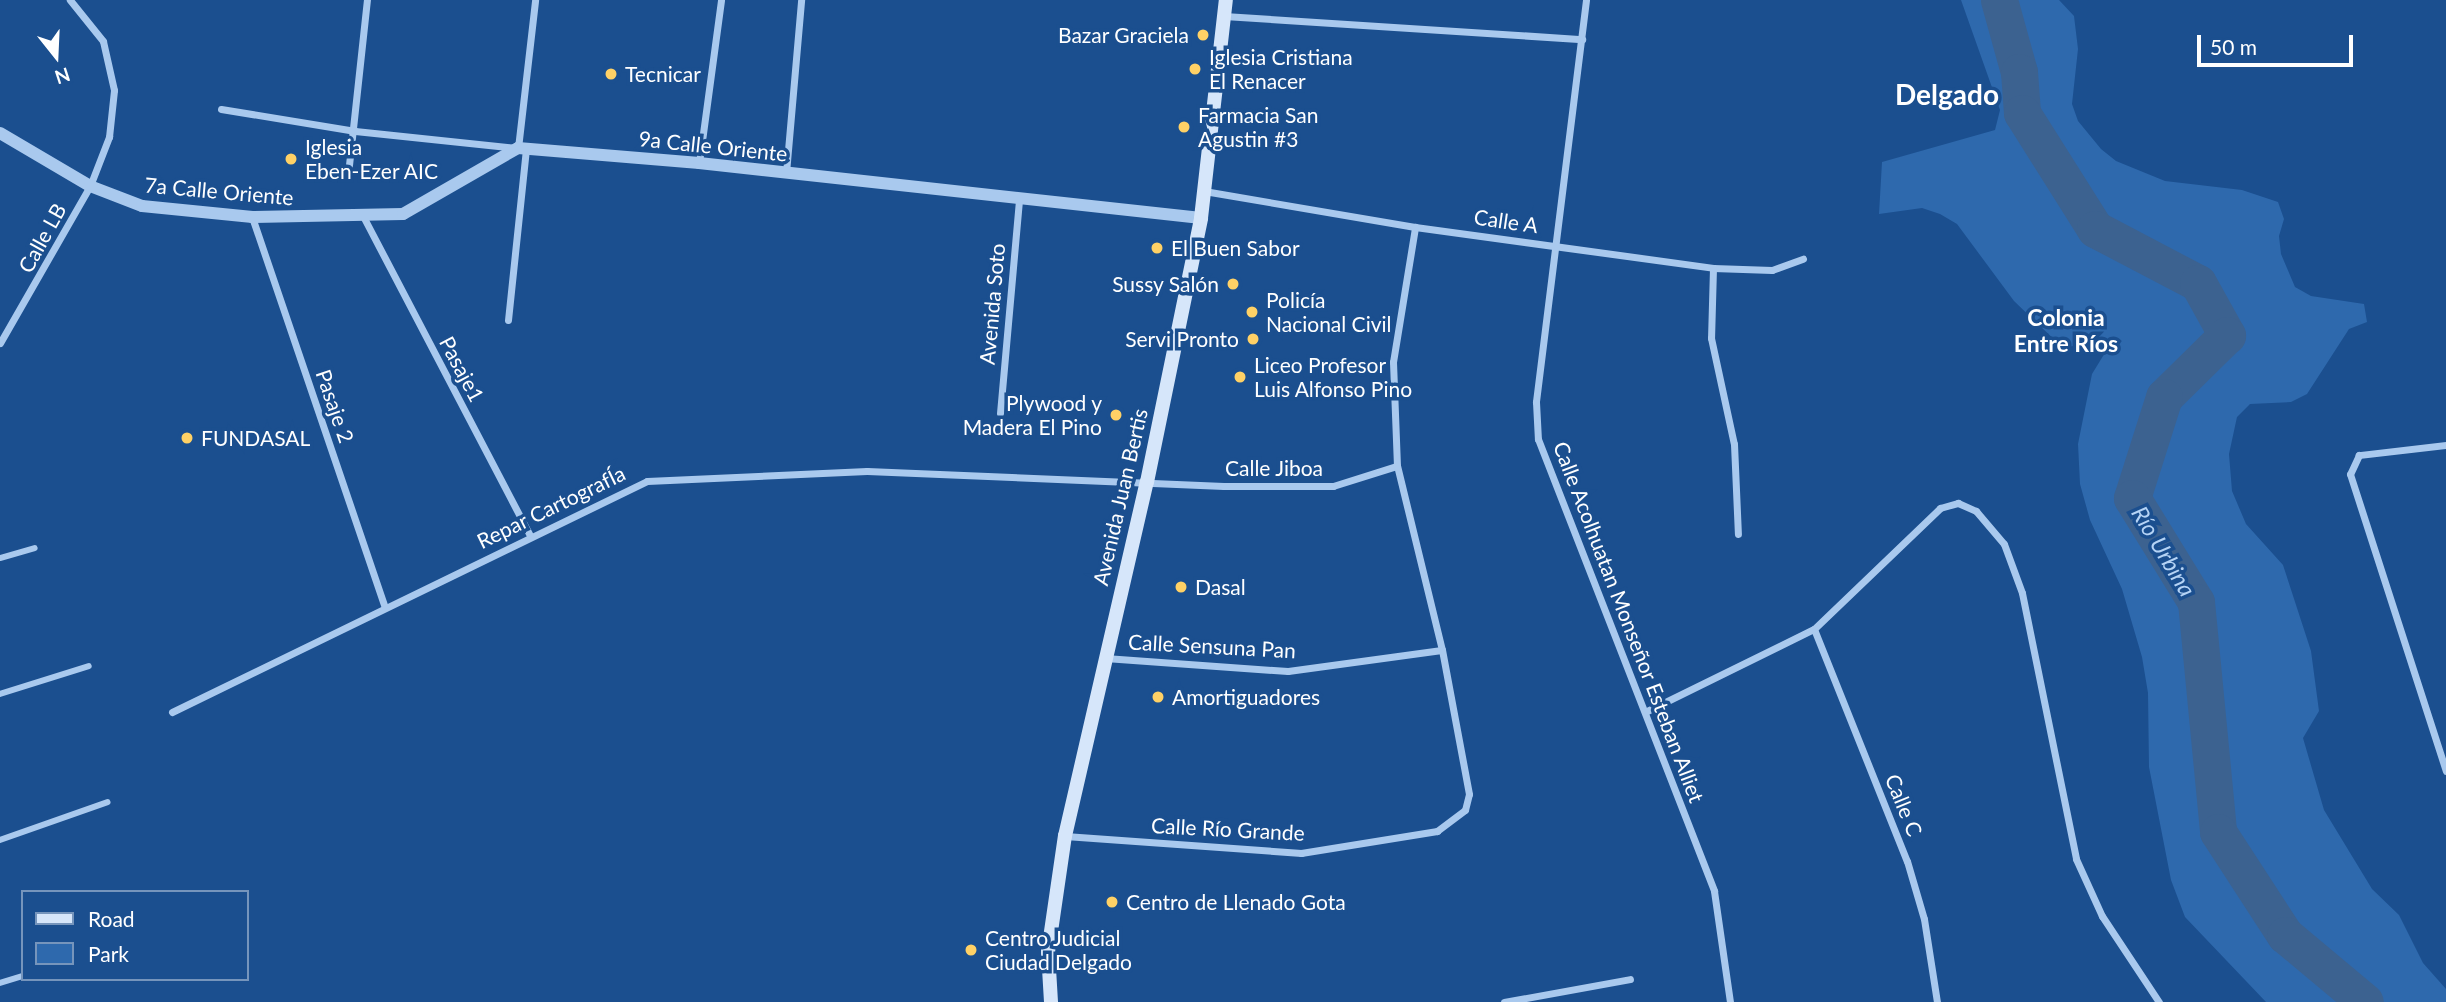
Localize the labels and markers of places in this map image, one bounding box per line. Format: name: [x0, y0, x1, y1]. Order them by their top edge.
place label: Bazar Graciela: [1058, 22, 1189, 48]
marker: Bazar Graciela: [1195, 27, 1211, 43]
place label: Iglesia Cristiana El Renacer: [1209, 44, 1353, 94]
place label: Tecnicar: [625, 61, 701, 87]
marker: Iglesia Cristiana El Renacer: [1187, 61, 1203, 77]
marker: Tecnicar: [603, 66, 619, 82]
place label: Farmacia San Agustin #3: [1198, 102, 1318, 152]
marker: Farmacia San Agustin #3: [1176, 119, 1192, 135]
place label: Iglesia Eben-Ezer AIC: [305, 134, 439, 184]
marker: Iglesia Eben-Ezer AIC: [283, 151, 299, 167]
place label: El Buen Sabor: [1171, 235, 1300, 261]
marker: El Buen Sabor: [1149, 240, 1165, 256]
place label: Sussy Salón: [1112, 271, 1219, 297]
marker: Sussy Salón: [1225, 276, 1241, 292]
place label: Policía Nacional Civil: [1266, 287, 1392, 337]
marker: Policía Nacional Civil: [1244, 304, 1260, 320]
place label: Servi Pronto: [1125, 326, 1239, 352]
marker: Servi Pronto: [1245, 331, 1261, 347]
place label: Liceo Profesor Luis Alfonso Pino: [1254, 352, 1413, 402]
marker: Liceo Profesor Luis Alfonso Pino: [1232, 369, 1248, 385]
place label: Plywood y Madera El Pino: [963, 390, 1102, 440]
marker: Plywood y Madera El Pino: [1108, 407, 1124, 423]
place label: FUNDASAL: [201, 425, 310, 451]
marker: FUNDASAL: [179, 430, 195, 446]
place label: Dasal: [1195, 574, 1246, 600]
marker: Dasal: [1173, 579, 1189, 595]
place label: Amortiguadores: [1172, 684, 1320, 710]
marker: Amortiguadores: [1150, 689, 1166, 705]
place label: Centro de Llenado Gota: [1126, 889, 1346, 915]
marker: Centro de Llenado Gota: [1104, 894, 1120, 910]
place label: Centro Judicial Ciudad Delgado: [985, 925, 1132, 975]
marker: Centro Judicial Ciudad Delgado: [963, 942, 979, 958]

